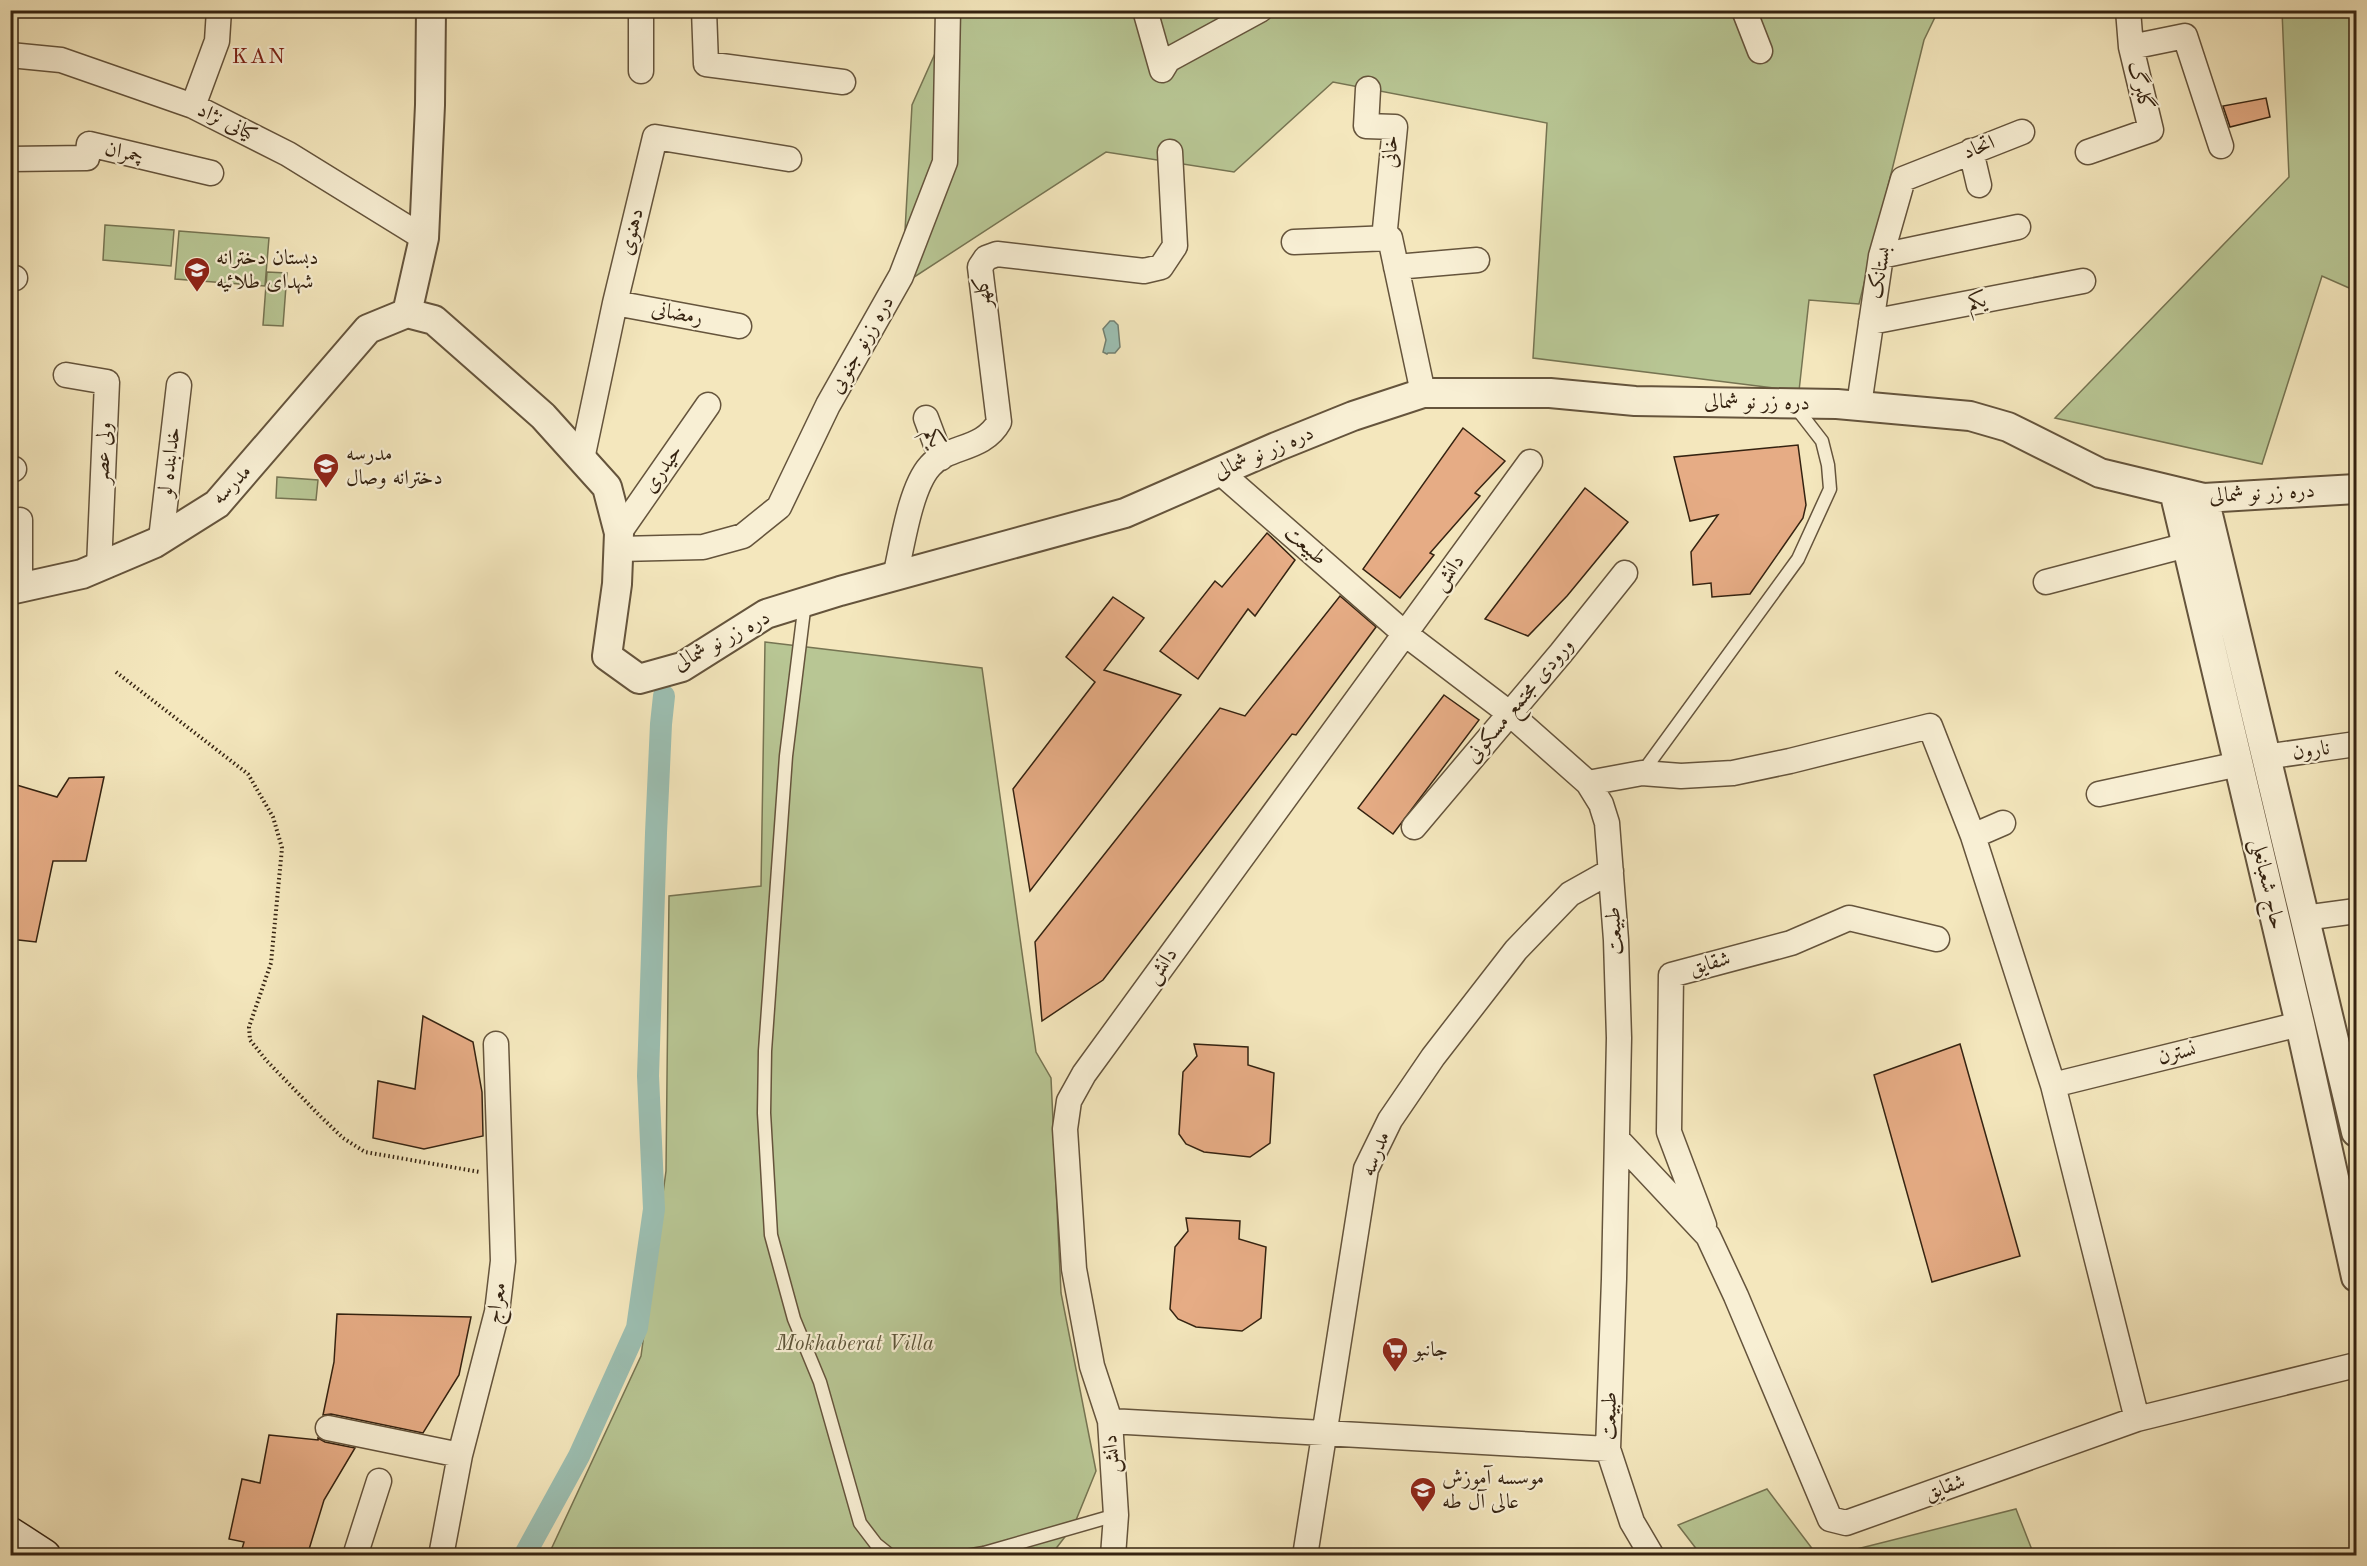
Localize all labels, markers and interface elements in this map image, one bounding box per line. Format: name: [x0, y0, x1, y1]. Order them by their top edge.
district label: KAN: [232, 46, 286, 68]
street label: گلبرگ: [2123, 58, 2160, 113]
street label: کیانی نژاد: [194, 100, 260, 146]
street label: اتحاد: [1960, 131, 1998, 164]
street label: خانی: [1380, 135, 1402, 169]
street label: چمران: [102, 138, 145, 169]
street label: دهنوی: [616, 206, 649, 258]
street label: بستانک: [1863, 245, 1895, 301]
place label: دبستان دخترانه شهدای طلائیه: [216, 248, 318, 295]
school or university icon: دبستان دخترانه شهدای طلائیه: [182, 255, 212, 293]
street label: کلهر: [970, 275, 996, 311]
street label: یکم: [1966, 288, 1991, 322]
street label: دره زرنو جنوبی: [826, 293, 901, 399]
street label: رمضانی: [650, 299, 704, 329]
street label: دره زر نو شمالی: [1704, 392, 1810, 415]
street label: ولی عصر: [92, 422, 118, 486]
street label: دره زر نو شمالی: [1211, 423, 1317, 484]
street label: یکم: [912, 425, 948, 454]
street label: خدابنده لو: [155, 426, 186, 500]
street label: حیدری: [639, 441, 687, 497]
place label: مدرسه دخترانه وصال: [346, 444, 443, 489]
school or university icon: مدرسه دخترانه وصال: [311, 451, 341, 489]
street label: مدرسه: [208, 461, 256, 509]
street label: دره زر نو شمالی: [2209, 481, 2315, 508]
street label: طبیعت: [1279, 522, 1330, 571]
street label: دانش: [1429, 551, 1471, 596]
street label: دره زر نو شمالی: [670, 607, 774, 676]
street label: ورودی مجتمع مسکونی: [1460, 633, 1583, 772]
street label: نارون: [2291, 738, 2331, 764]
street label: حاج شعبانعلی: [2240, 837, 2288, 933]
street label: طبیعت: [1603, 906, 1628, 956]
street label: دانش: [1142, 944, 1184, 989]
street label: شقایق: [1687, 948, 1733, 980]
street label: نسترن: [2156, 1039, 2198, 1069]
street label: مدرسه: [1358, 1129, 1394, 1179]
street label: معراج: [483, 1281, 518, 1326]
park label: Mokhaberat Villa: [775, 1334, 934, 1355]
supermarket icon: جانبو: [1380, 1335, 1410, 1373]
place label: جانبو: [1412, 1340, 1448, 1362]
street label: طبیعت: [1599, 1392, 1622, 1440]
street label: دانش: [1100, 1434, 1126, 1474]
place label: موسسه آموزش عالی آل طه: [1442, 1464, 1544, 1513]
street label: شقایق: [1922, 1471, 1968, 1506]
school or university icon: موسسه آموزش عالی آل طه: [1408, 1475, 1438, 1513]

